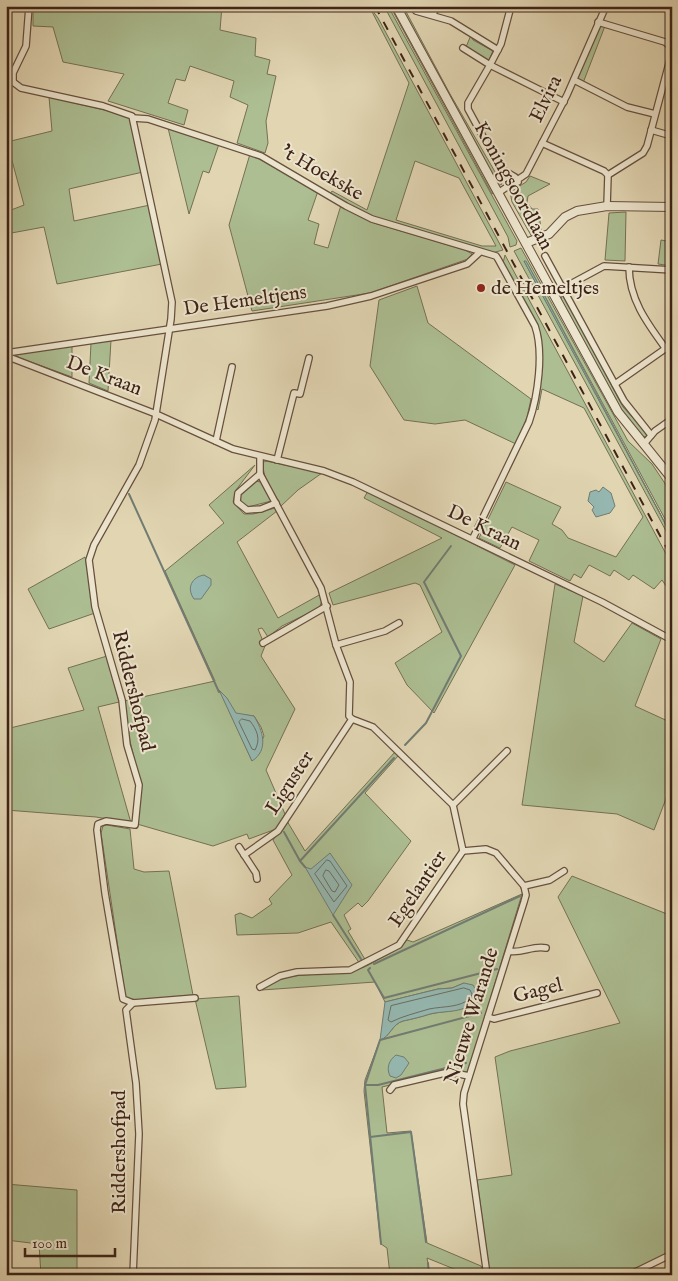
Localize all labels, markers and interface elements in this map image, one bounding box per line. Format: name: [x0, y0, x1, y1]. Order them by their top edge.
street label: Elvira: [524, 71, 568, 127]
street label: Koningsoordlaan: [468, 118, 559, 255]
street label: 't Hoekske: [276, 139, 368, 207]
place label: de Hemeltjes: [491, 276, 599, 301]
street label: De Hemeltjens: [182, 280, 308, 322]
marker: de Hemeltjes: [475, 282, 487, 294]
street label: De Kraan: [62, 350, 146, 402]
street label: De Kraan: [443, 499, 525, 557]
street label: Riddershofpad: [106, 628, 160, 754]
street label: Liguster: [260, 746, 320, 820]
street label: Egelantier: [383, 845, 453, 932]
street label: Nieuwe Warande: [439, 945, 505, 1087]
street label: Gagel: [511, 973, 566, 1009]
street label: Riddershofpad: [107, 1090, 132, 1214]
scale bar: [25, 1226, 115, 1258]
text: 100 m: [32, 1234, 68, 1253]

